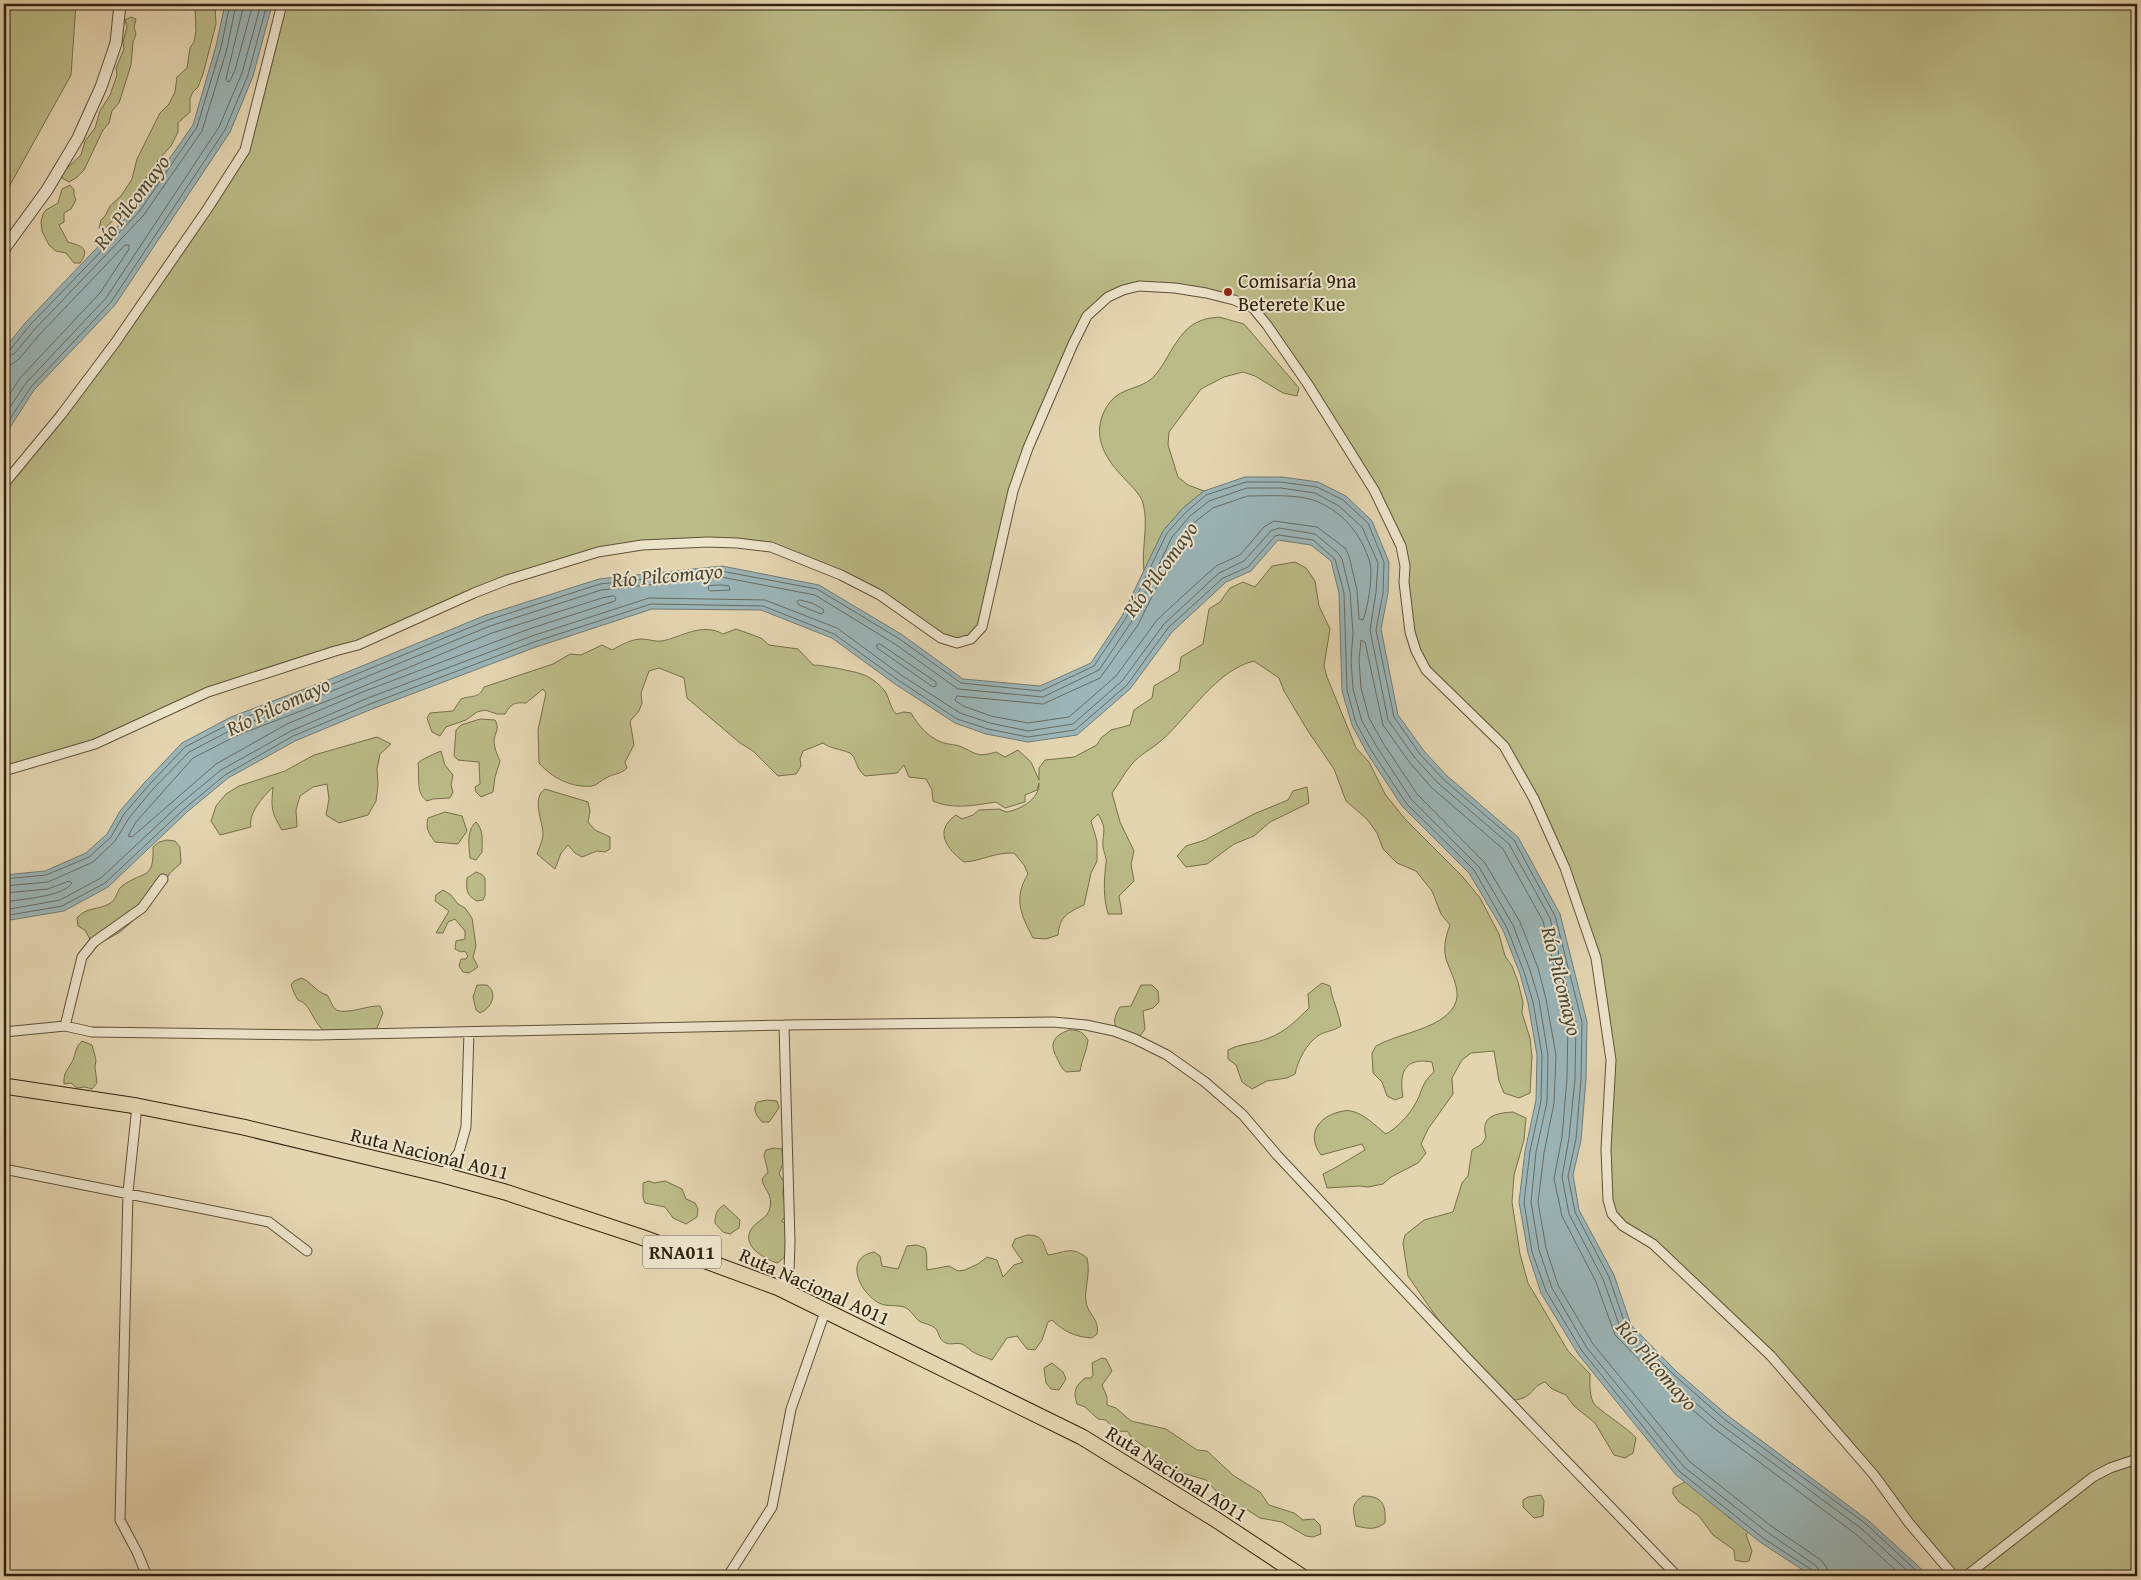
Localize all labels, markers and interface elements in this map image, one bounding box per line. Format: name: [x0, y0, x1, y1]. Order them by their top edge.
water label: Río Pilcomayo: [84, 148, 177, 257]
place label: Comisaría 9na Beterete Kue: [1238, 266, 1357, 318]
marker: Comisaría 9na Beterete Kue: [1222, 286, 1234, 298]
water label: Río Pilcomayo: [1114, 515, 1205, 624]
water label: Río Pilcomayo: [609, 555, 724, 595]
water label: Río Pilcomayo: [220, 668, 335, 744]
water label: Río Pilcomayo: [1533, 922, 1591, 1039]
street label: Ruta Nacional A011: [348, 1119, 512, 1187]
road number: RNA011: [643, 1236, 721, 1268]
street label: Ruta Nacional A011: [735, 1240, 895, 1332]
water label: Río Pilcomayo: [1608, 1312, 1705, 1417]
street label: Ruta Nacional A011: [1101, 1418, 1253, 1528]

